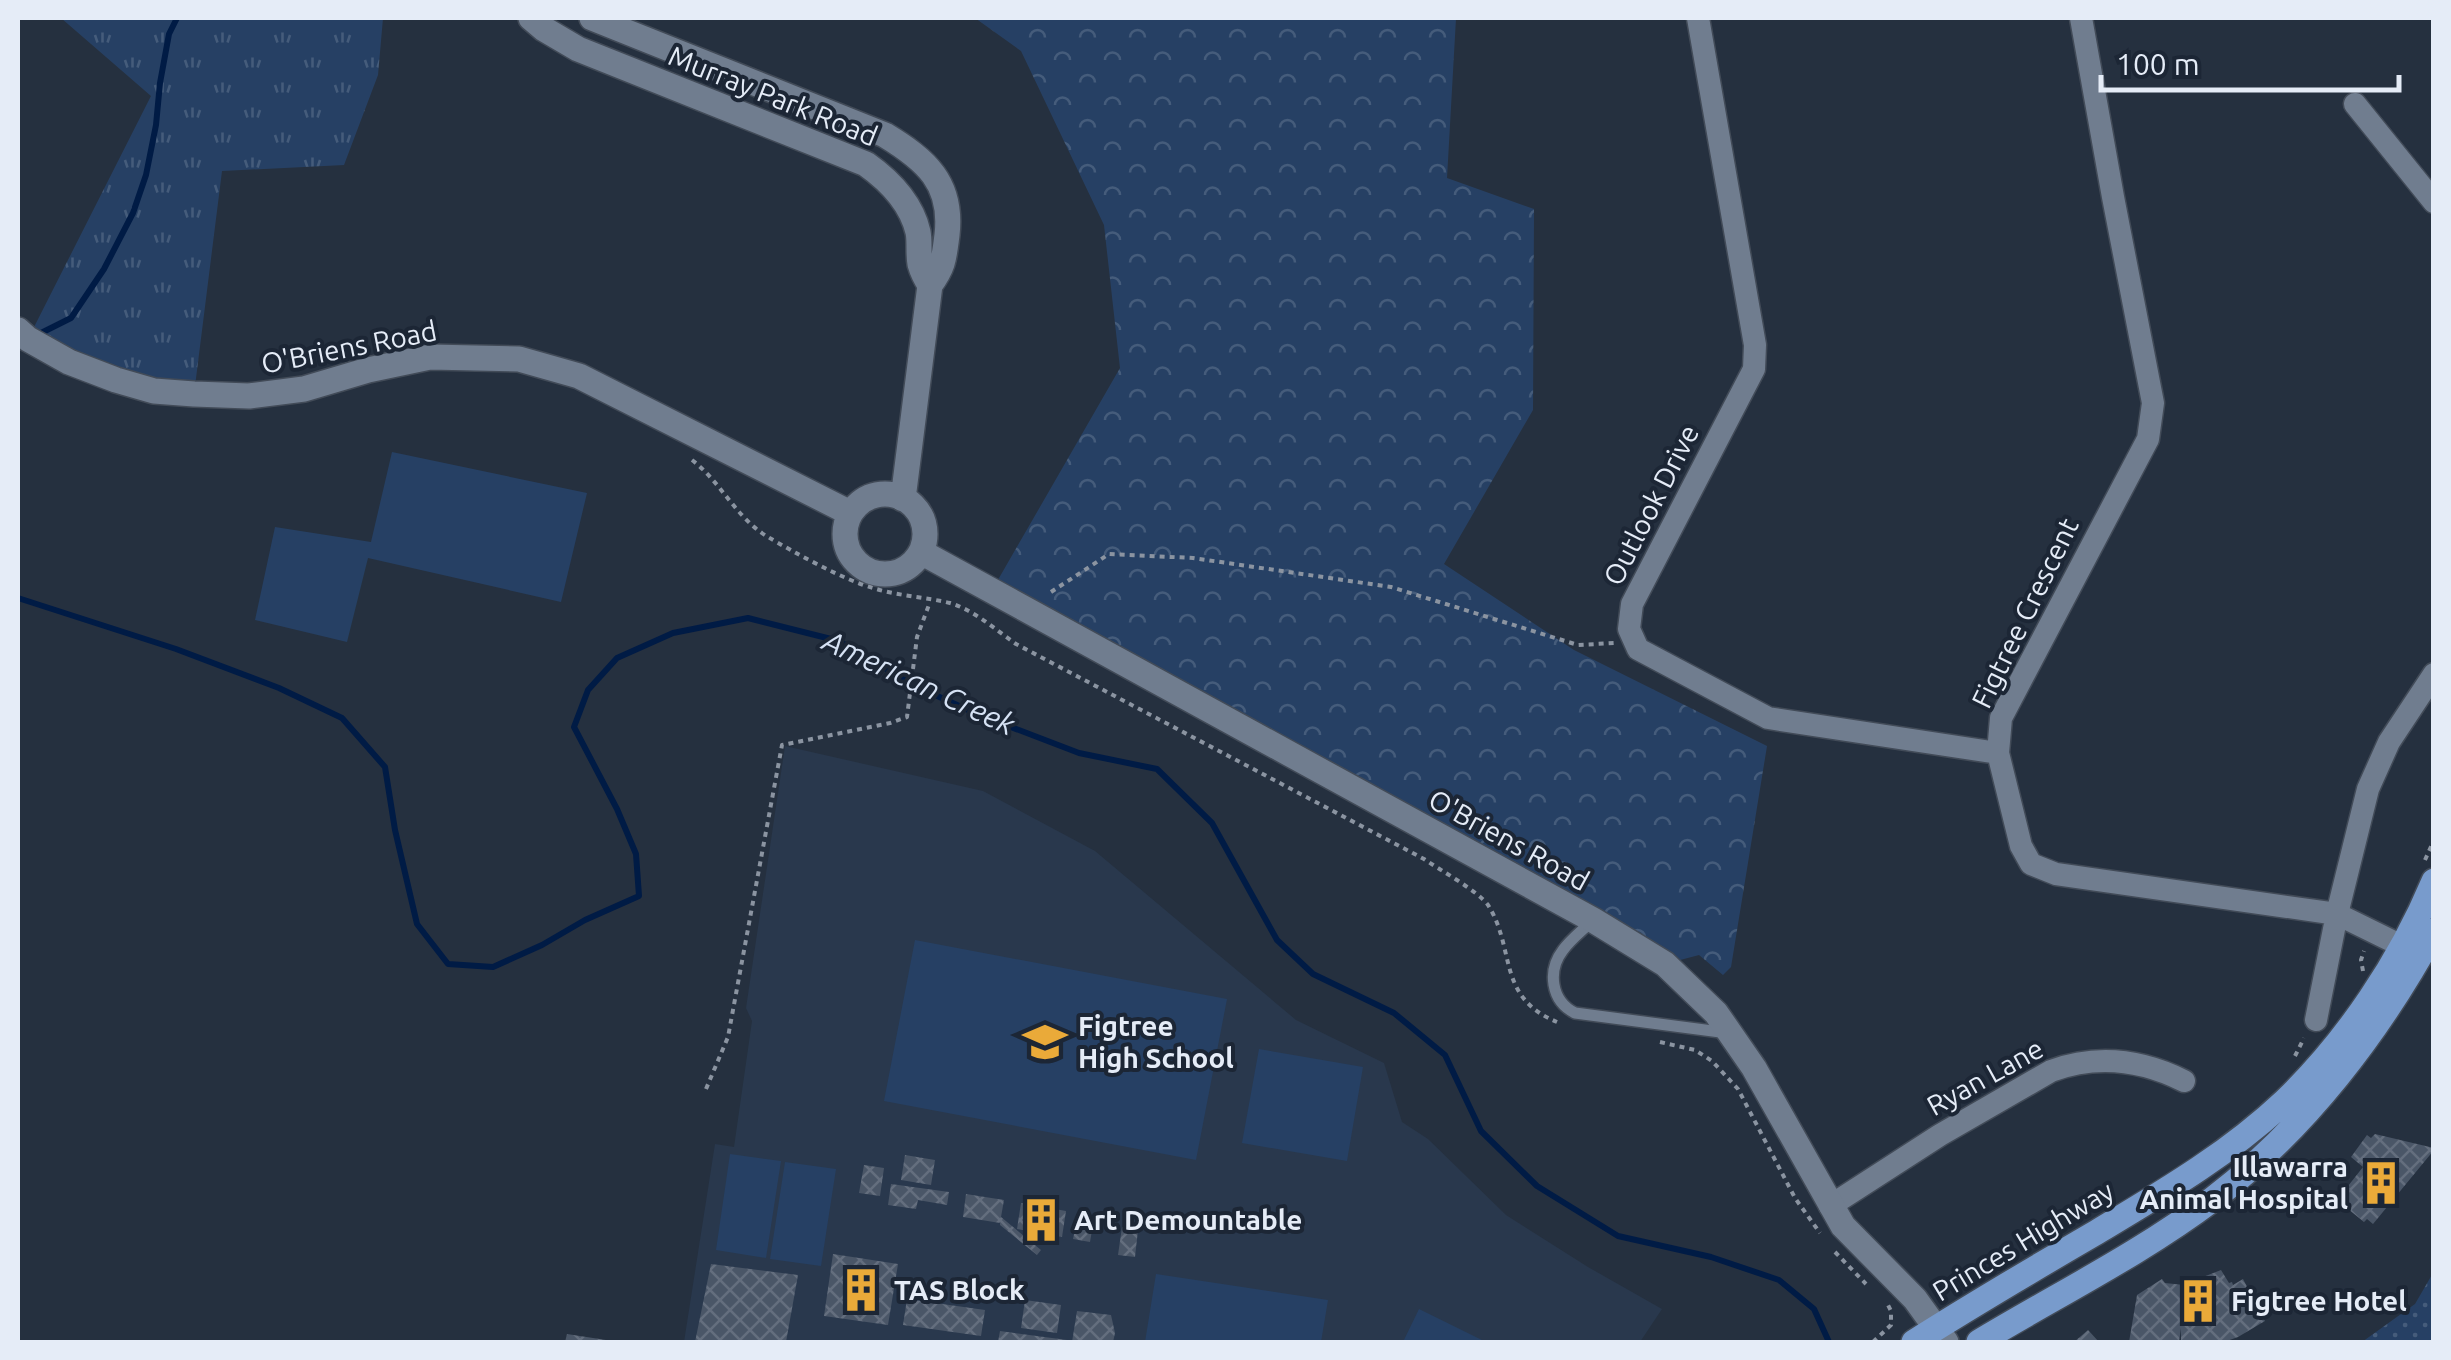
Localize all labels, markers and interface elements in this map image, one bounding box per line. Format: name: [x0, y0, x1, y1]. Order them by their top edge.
scale bar: [2101, 30, 2398, 92]
street label: Murray Park Road: [664, 40, 882, 152]
text: 100 m: [2116, 47, 2200, 81]
street label: O'Briens Road: [259, 314, 439, 379]
street label: Outlook Drive: [1597, 420, 1704, 590]
street label: Figtree Crescent: [1965, 513, 2084, 713]
water label: American Creek: [816, 622, 1021, 742]
street label: O'Briens Road: [1424, 783, 1595, 896]
place label: Figtree High School: [1078, 1010, 1234, 1073]
school or university icon: Figtree High School: [1021, 1018, 1069, 1066]
street label: Ryan Lane: [1921, 1032, 2048, 1121]
place label: Illawarra Animal Hospital: [2139, 1151, 2348, 1214]
building icon: Illawarra Animal Hospital: [2357, 1159, 2405, 1207]
street label: Princes Highway: [1927, 1174, 2119, 1307]
building icon: Art Demountable: [1017, 1196, 1065, 1244]
place label: Art Demountable: [1074, 1204, 1302, 1235]
building icon: TAS Block: [837, 1266, 885, 1314]
place label: TAS Block: [894, 1274, 1025, 1305]
building icon: Figtree Hotel: [2174, 1277, 2222, 1325]
place label: Figtree Hotel: [2231, 1285, 2407, 1316]

